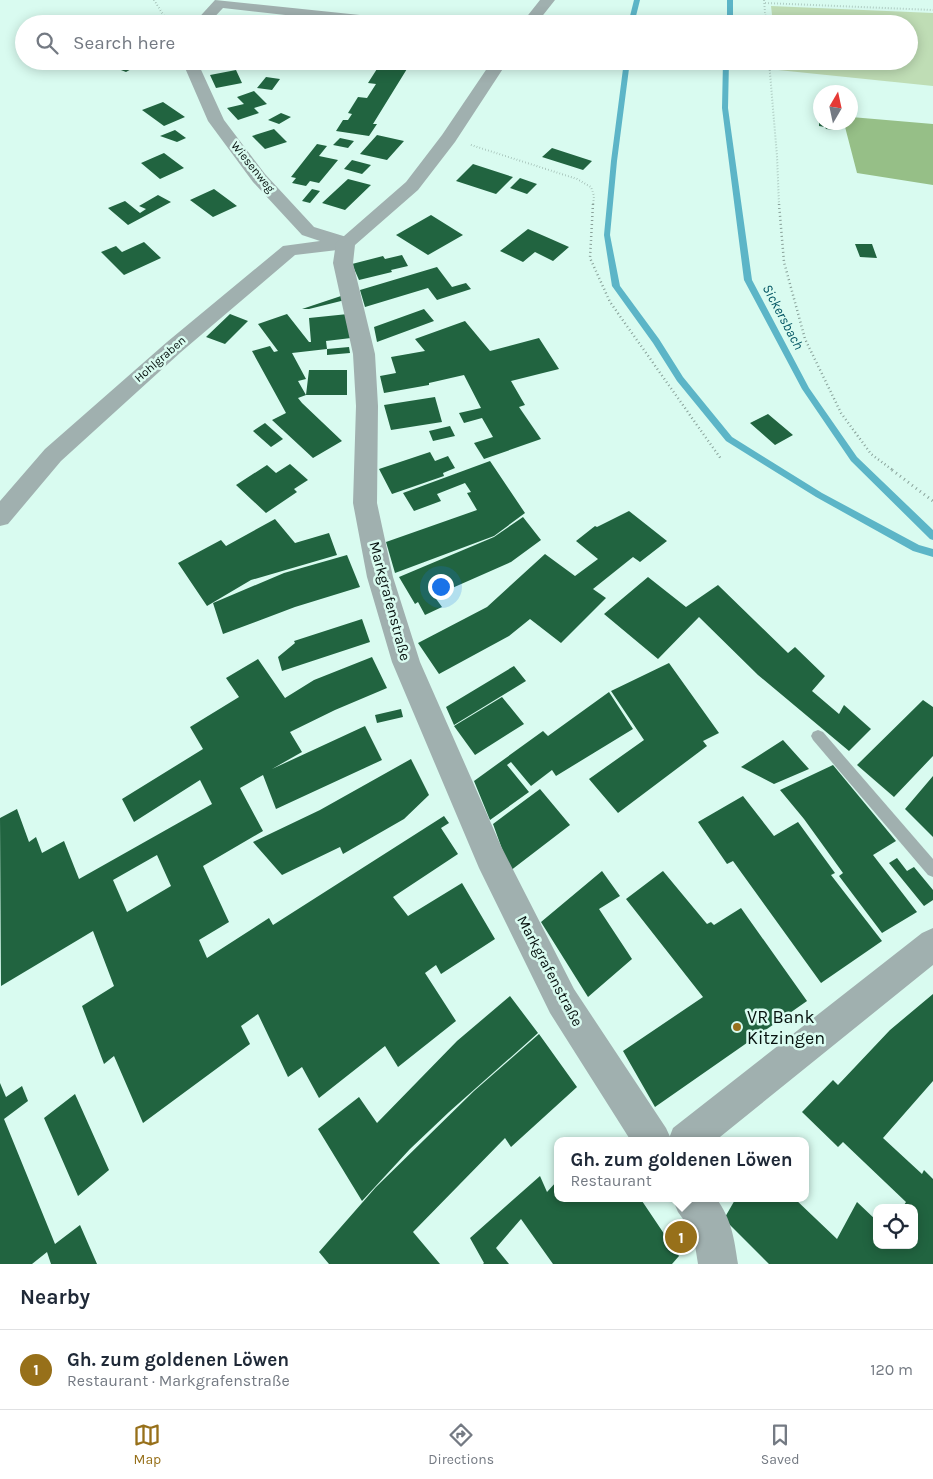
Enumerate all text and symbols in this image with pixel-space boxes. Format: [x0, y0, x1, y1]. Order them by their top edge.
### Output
search box [15, 15, 918, 70]
icon: search [33, 29, 61, 57]
text: Search here [73, 32, 175, 54]
north arrow [813, 85, 858, 130]
street label: Wiesenweg [228, 139, 278, 196]
water label: Sickersbach [759, 281, 807, 353]
street label: Hohlgraben [131, 333, 189, 385]
street label: Markgrafenstraße [365, 539, 415, 663]
your location [428, 574, 454, 600]
street label: Markgrafenstraße [513, 912, 587, 1030]
place label: VR Bank Kitzingen [747, 1006, 825, 1049]
marker: VR Bank Kitzingen [731, 1021, 743, 1033]
popup [554, 1137, 809, 1202]
text: Gh. zum goldenen Löwen [570, 1149, 793, 1171]
text: Restaurant [570, 1171, 652, 1190]
map controls [873, 1204, 918, 1249]
button: locate [873, 1204, 918, 1249]
pin: 1 [665, 1218, 697, 1256]
text: Nearby [20, 1285, 90, 1309]
text: Gh. zum goldenen Löwen [67, 1349, 289, 1371]
text: 1 [33, 1360, 39, 1379]
text: 120 m [870, 1360, 913, 1379]
text: Restaurant · Markgrafenstraße [67, 1371, 290, 1390]
tab: Map [133, 1421, 161, 1468]
tab: Directions [428, 1421, 494, 1468]
tab: Saved [761, 1421, 800, 1468]

